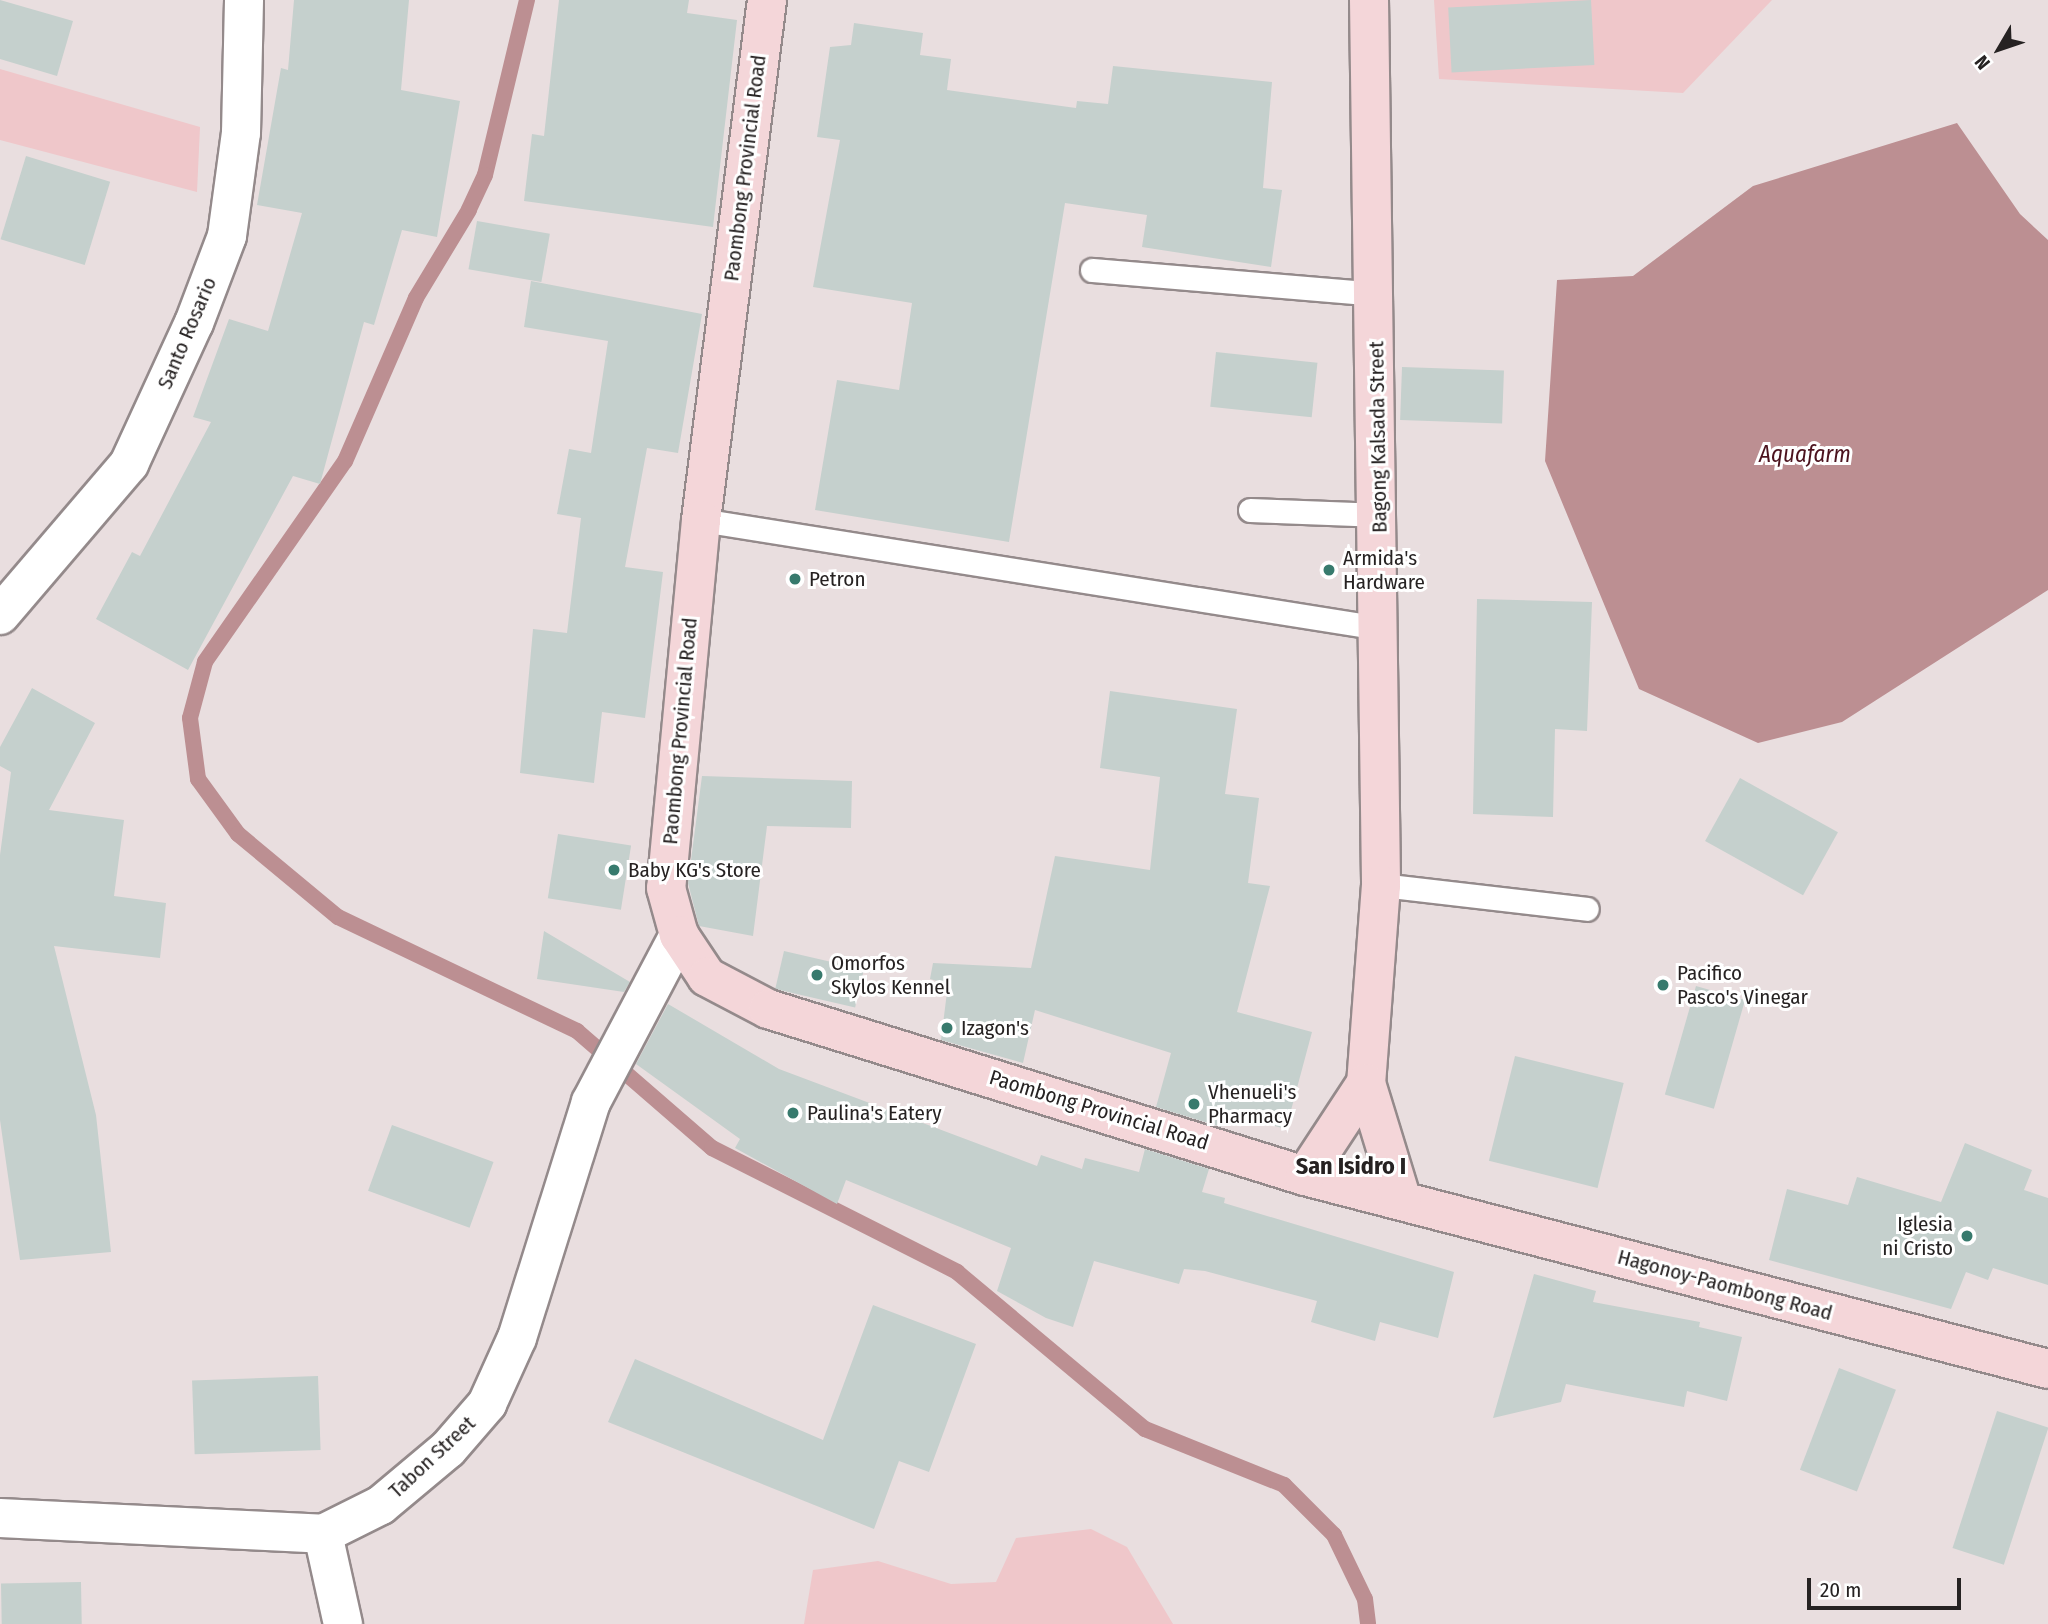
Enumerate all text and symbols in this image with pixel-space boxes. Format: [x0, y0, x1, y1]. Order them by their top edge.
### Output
north arrow [1964, 14, 2034, 84]
text: N [1970, 51, 1995, 74]
street label: Paombong Provincial Road [719, 53, 771, 283]
street label: Santo Rosario [152, 273, 222, 393]
street label: Bagong Kalsada Street [1364, 341, 1392, 533]
water label: Aquafarm [1759, 440, 1851, 468]
place label: Armida's Hardware [1343, 545, 1425, 595]
marker: Armida's Hardware [1321, 562, 1337, 578]
place label: Petron [809, 566, 865, 592]
marker: Petron [787, 571, 803, 587]
street label: Paombong Provincial Road [658, 616, 702, 846]
place label: Baby KG's Store [628, 857, 761, 883]
marker: Baby KG's Store [606, 862, 622, 878]
place label: Omorfos Skylos Kennel [831, 950, 950, 1000]
place label: Pacifico Pasco's Vinegar [1677, 960, 1808, 1010]
marker: Omorfos Skylos Kennel [809, 967, 825, 983]
marker: Pacifico Pasco's Vinegar [1655, 977, 1671, 993]
place label: Izagon's [961, 1015, 1029, 1041]
marker: Izagon's [939, 1020, 955, 1036]
street label: Paombong Provincial Road [986, 1065, 1212, 1155]
place label: Vhenueli's Pharmacy [1208, 1079, 1296, 1129]
marker: Vhenueli's Pharmacy [1186, 1096, 1202, 1112]
place label: Paulina's Eatery [807, 1100, 942, 1126]
marker: Paulina's Eatery [785, 1105, 801, 1121]
district label: San Isidro I [1296, 1153, 1406, 1181]
place label: Iglesia ni Cristo [1882, 1211, 1953, 1261]
marker: Iglesia ni Cristo [1959, 1228, 1975, 1244]
street label: Hagonoy-Paombong Road [1615, 1244, 1835, 1326]
street label: Tabon Street [384, 1411, 480, 1503]
scale bar [1810, 1564, 1964, 1608]
text: 20 m [1820, 1577, 1861, 1603]

